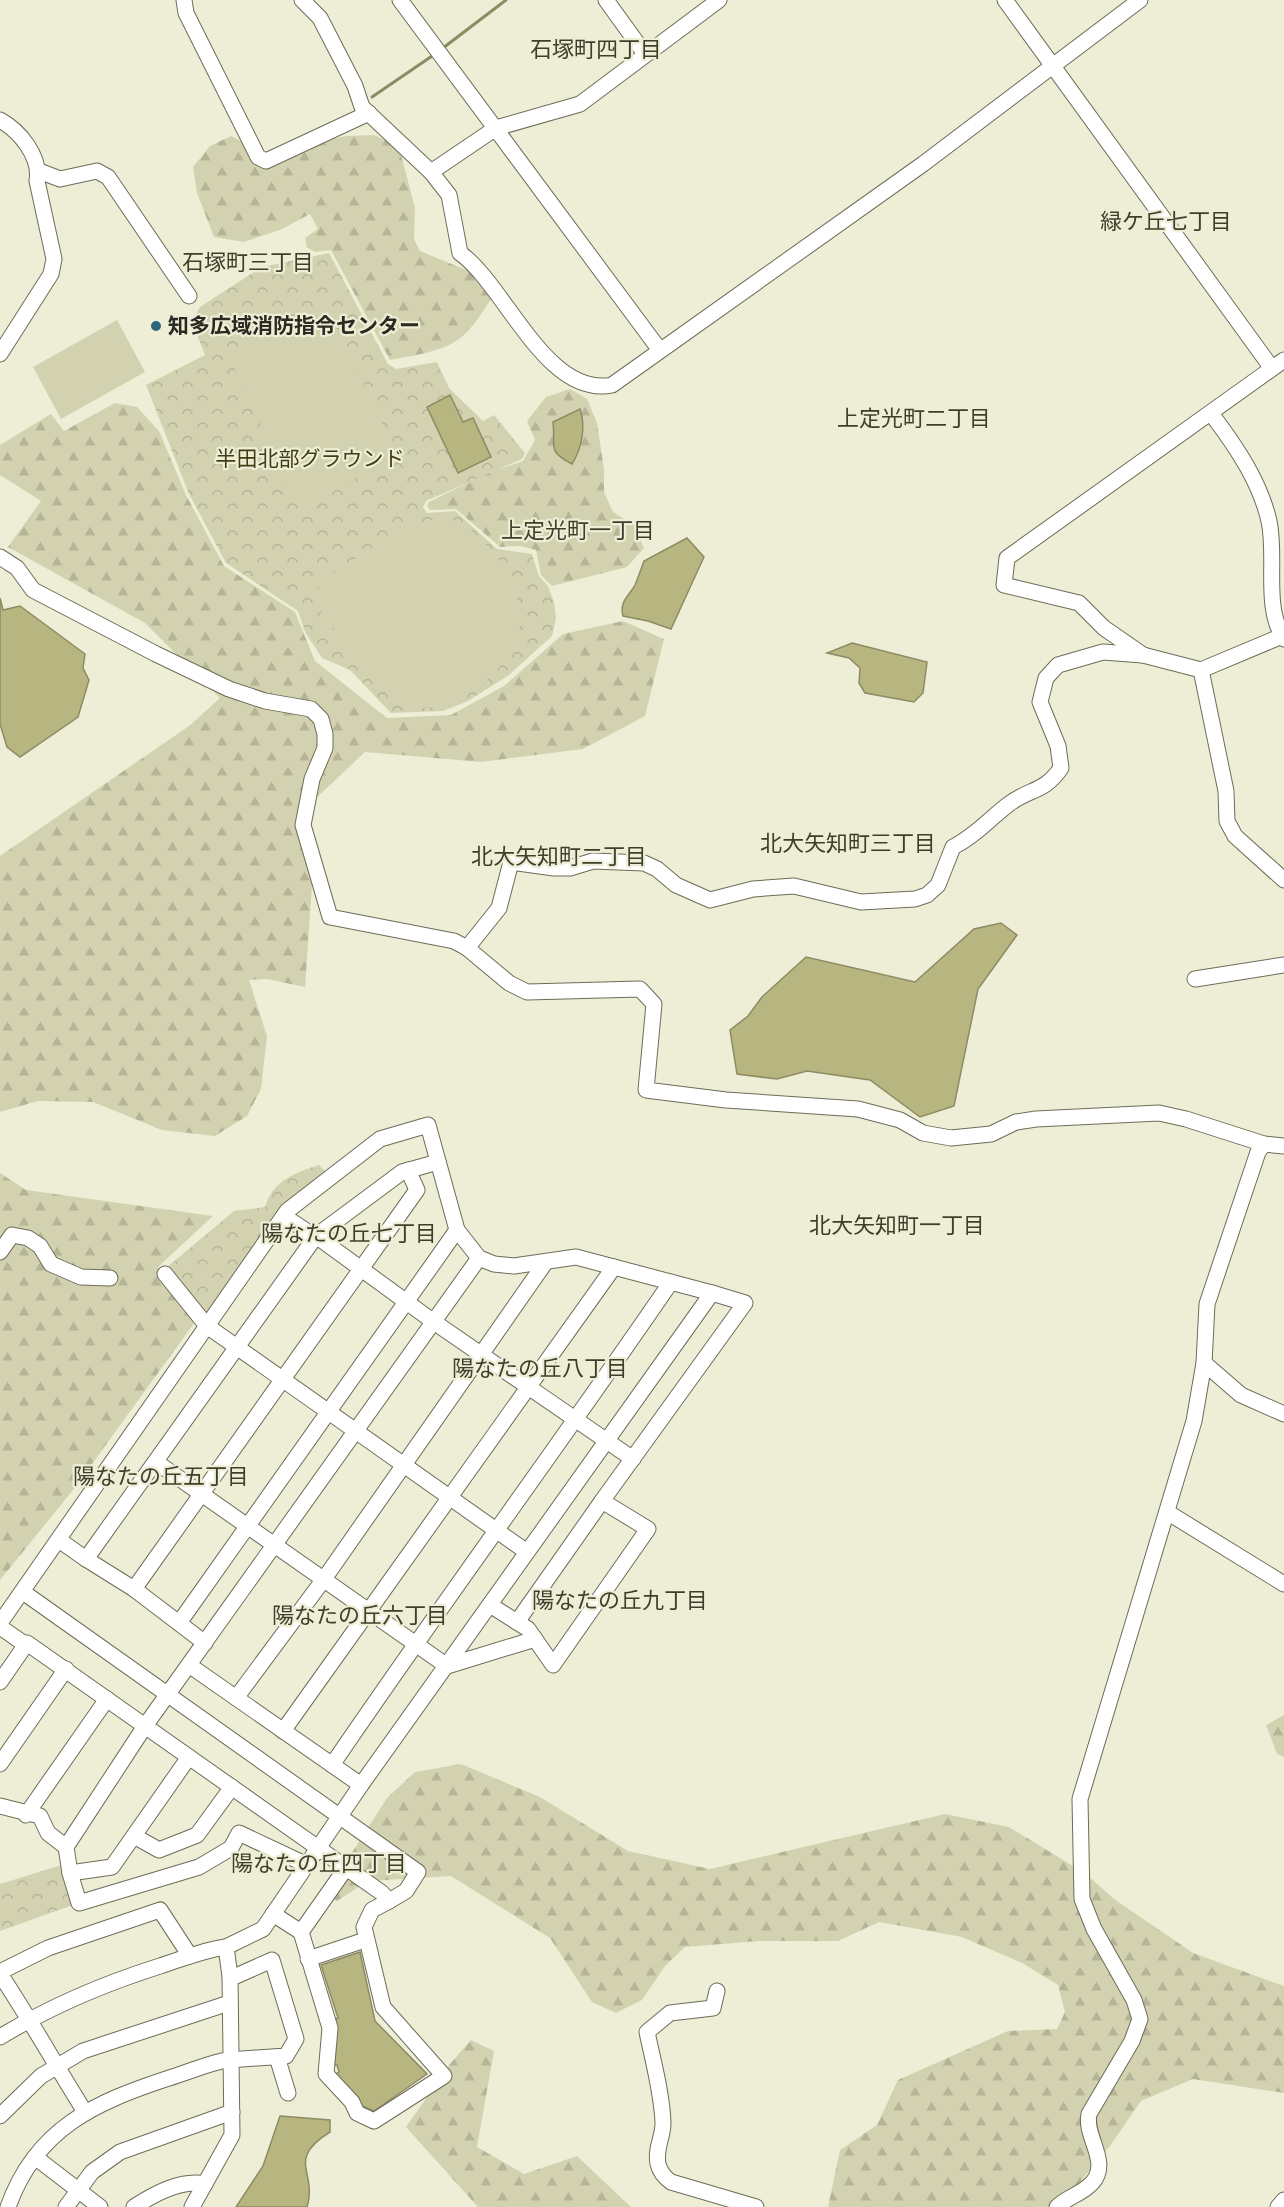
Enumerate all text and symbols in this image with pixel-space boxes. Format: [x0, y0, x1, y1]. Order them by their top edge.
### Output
district label: 石塚町四丁目 [530, 37, 662, 62]
district label: 緑ケ丘七丁目 [1100, 209, 1232, 234]
district label: 石塚町三丁目 [182, 250, 314, 275]
place label: 知多広域消防指令センター [168, 313, 420, 338]
marker: 知多広域消防指令センター [149, 319, 163, 333]
district label: 上定光町二丁目 [837, 406, 991, 431]
park label: 半田北部グラウンド [216, 446, 405, 471]
district label: 上定光町一丁目 [501, 518, 655, 543]
district label: 北大矢知町三丁目 [760, 831, 936, 856]
district label: 北大矢知町二丁目 [471, 844, 647, 869]
district label: 北大矢知町一丁目 [809, 1213, 985, 1238]
district label: 陽なたの丘七丁目 [261, 1221, 437, 1246]
district label: 陽なたの丘八丁目 [452, 1356, 628, 1381]
district label: 陽なたの丘五丁目 [73, 1464, 249, 1489]
district label: 陽なたの丘九丁目 [532, 1588, 708, 1613]
district label: 陽なたの丘六丁目 [272, 1603, 448, 1628]
district label: 陽なたの丘四丁目 [231, 1851, 407, 1876]

